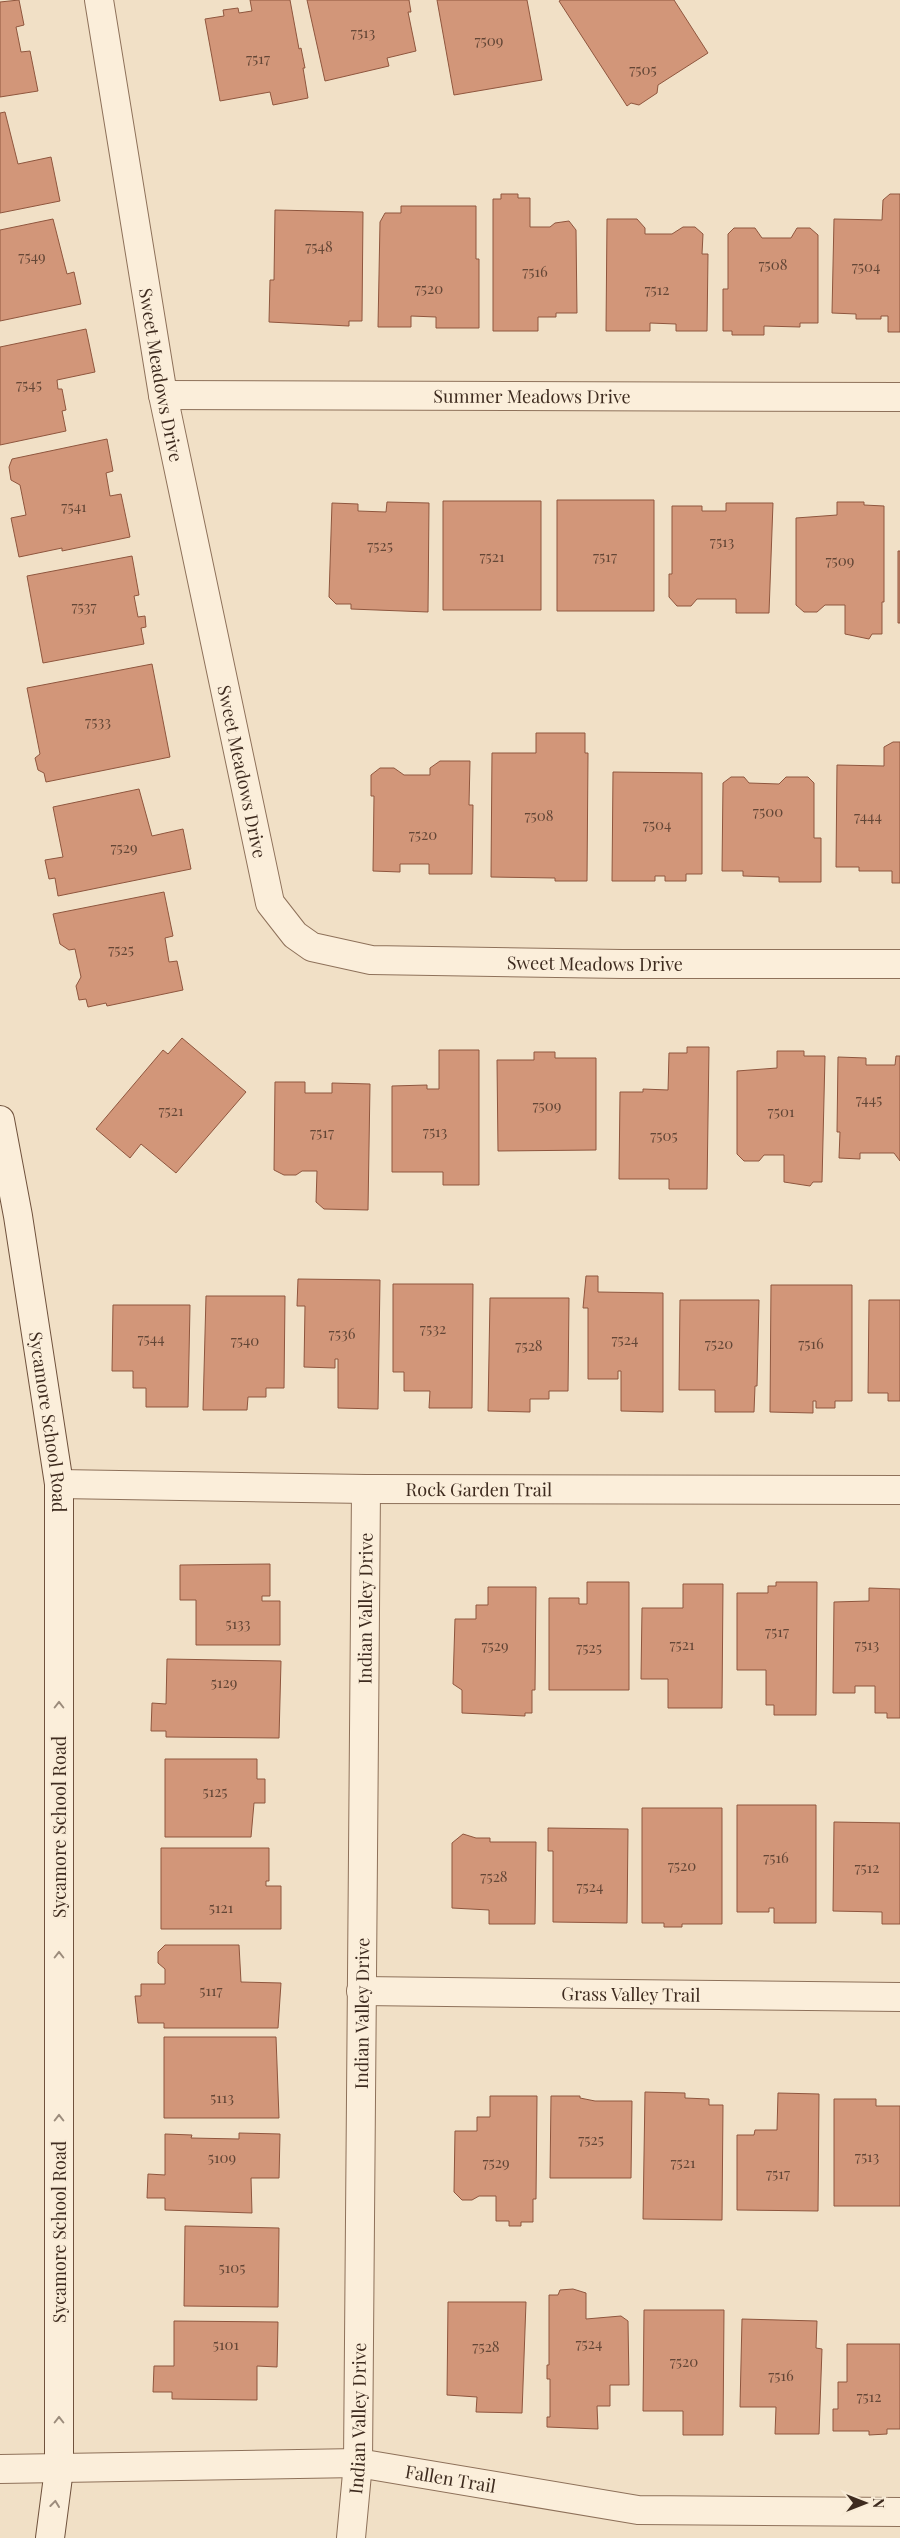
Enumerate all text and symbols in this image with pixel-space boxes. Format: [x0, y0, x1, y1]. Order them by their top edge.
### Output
house number: 7513 [351, 22, 375, 42]
house number: 7509 [475, 30, 503, 50]
house number: 7517 [246, 48, 270, 68]
house number: 7505 [629, 59, 657, 79]
house number: 7548 [305, 236, 333, 256]
house number: 7549 [18, 246, 46, 266]
house number: 7508 [758, 254, 788, 274]
house number: 7504 [852, 256, 880, 276]
house number: 7516 [522, 261, 548, 281]
house number: 7520 [415, 278, 443, 298]
house number: 7512 [644, 279, 670, 299]
street label: Sweet Meadows Drive [134, 286, 189, 464]
house number: 7545 [16, 374, 42, 394]
street label: Summer Meadows Drive [433, 384, 631, 408]
house number: 7541 [61, 496, 87, 516]
house number: 7513 [710, 531, 734, 551]
house number: 7525 [367, 535, 393, 555]
house number: 7521 [479, 546, 505, 566]
house number: 7517 [593, 546, 617, 566]
house number: 7509 [826, 550, 854, 570]
house number: 7537 [71, 596, 97, 616]
street label: Sweet Meadows Drive [212, 683, 272, 860]
house number: 7533 [85, 711, 111, 731]
house number: 7500 [753, 801, 783, 821]
house number: 7508 [524, 805, 554, 825]
house number: 7444 [854, 806, 882, 826]
house number: 7504 [643, 814, 671, 834]
house number: 7520 [409, 824, 437, 844]
house number: 7529 [110, 837, 138, 857]
house number: 7525 [108, 939, 134, 959]
street label: Sweet Meadows Drive [507, 950, 683, 976]
house number: 7445 [856, 1089, 882, 1109]
house number: 7509 [533, 1095, 561, 1115]
house number: 7521 [158, 1100, 184, 1120]
house number: 7501 [768, 1101, 795, 1121]
house number: 7513 [423, 1121, 447, 1141]
house number: 7517 [310, 1122, 334, 1142]
house number: 7505 [650, 1125, 678, 1145]
house number: 7532 [420, 1318, 446, 1338]
house number: 7536 [329, 1323, 356, 1343]
house number: 7544 [137, 1328, 165, 1348]
house number: 7524 [612, 1329, 638, 1349]
street label: Sycamore School Road [24, 1330, 71, 1513]
house number: 7540 [231, 1330, 259, 1350]
house number: 7520 [705, 1333, 733, 1353]
house number: 7516 [798, 1333, 824, 1353]
house number: 7528 [515, 1335, 543, 1355]
street label: Rock Garden Trail [406, 1477, 552, 1501]
street label: Indian Valley Drive [352, 1532, 378, 1684]
house number: 5133 [225, 1613, 251, 1633]
house number: 7517 [765, 1621, 789, 1641]
house number: 7521 [669, 1634, 695, 1654]
house number: 7513 [855, 1634, 879, 1654]
house number: 7529 [481, 1635, 509, 1655]
house number: 7525 [576, 1637, 602, 1657]
house number: 5129 [211, 1672, 237, 1692]
one-way arrow [54, 1701, 64, 1709]
street label: Sycamore School Road [47, 1735, 71, 1918]
house number: 5125 [202, 1781, 228, 1801]
house number: 7516 [763, 1847, 789, 1867]
house number: 7520 [668, 1855, 696, 1875]
house number: 7512 [854, 1857, 880, 1877]
house number: 7528 [480, 1866, 508, 1886]
house number: 7524 [577, 1876, 603, 1896]
house number: 5121 [209, 1897, 234, 1917]
street label: Indian Valley Drive [349, 1937, 374, 2089]
one-way arrow [54, 1951, 64, 1959]
house number: 5117 [199, 1980, 223, 2000]
street label: Grass Valley Trail [561, 1981, 701, 2007]
house number: 5113 [210, 2087, 234, 2107]
one-way arrow [54, 2114, 64, 2122]
house number: 7525 [578, 2129, 604, 2149]
street label: Sycamore School Road [47, 2140, 71, 2323]
house number: 7513 [855, 2146, 879, 2166]
house number: 5109 [208, 2147, 236, 2167]
house number: 7529 [482, 2152, 510, 2172]
house number: 7521 [670, 2152, 696, 2172]
house number: 7517 [766, 2163, 790, 2183]
house number: 5105 [218, 2257, 246, 2277]
house number: 7524 [576, 2333, 602, 2353]
house number: 5101 [213, 2334, 240, 2354]
house number: 7528 [472, 2336, 500, 2356]
street label: Indian Valley Drive [343, 2342, 371, 2495]
house number: 7520 [670, 2351, 698, 2371]
house number: 7516 [768, 2365, 794, 2385]
house number: 7512 [856, 2386, 882, 2406]
one-way arrow [54, 2416, 64, 2424]
street label: Fallen Trail [403, 2459, 498, 2498]
north arrow [840, 2478, 890, 2528]
text: N [869, 2498, 888, 2508]
one-way arrow [49, 2499, 60, 2507]

